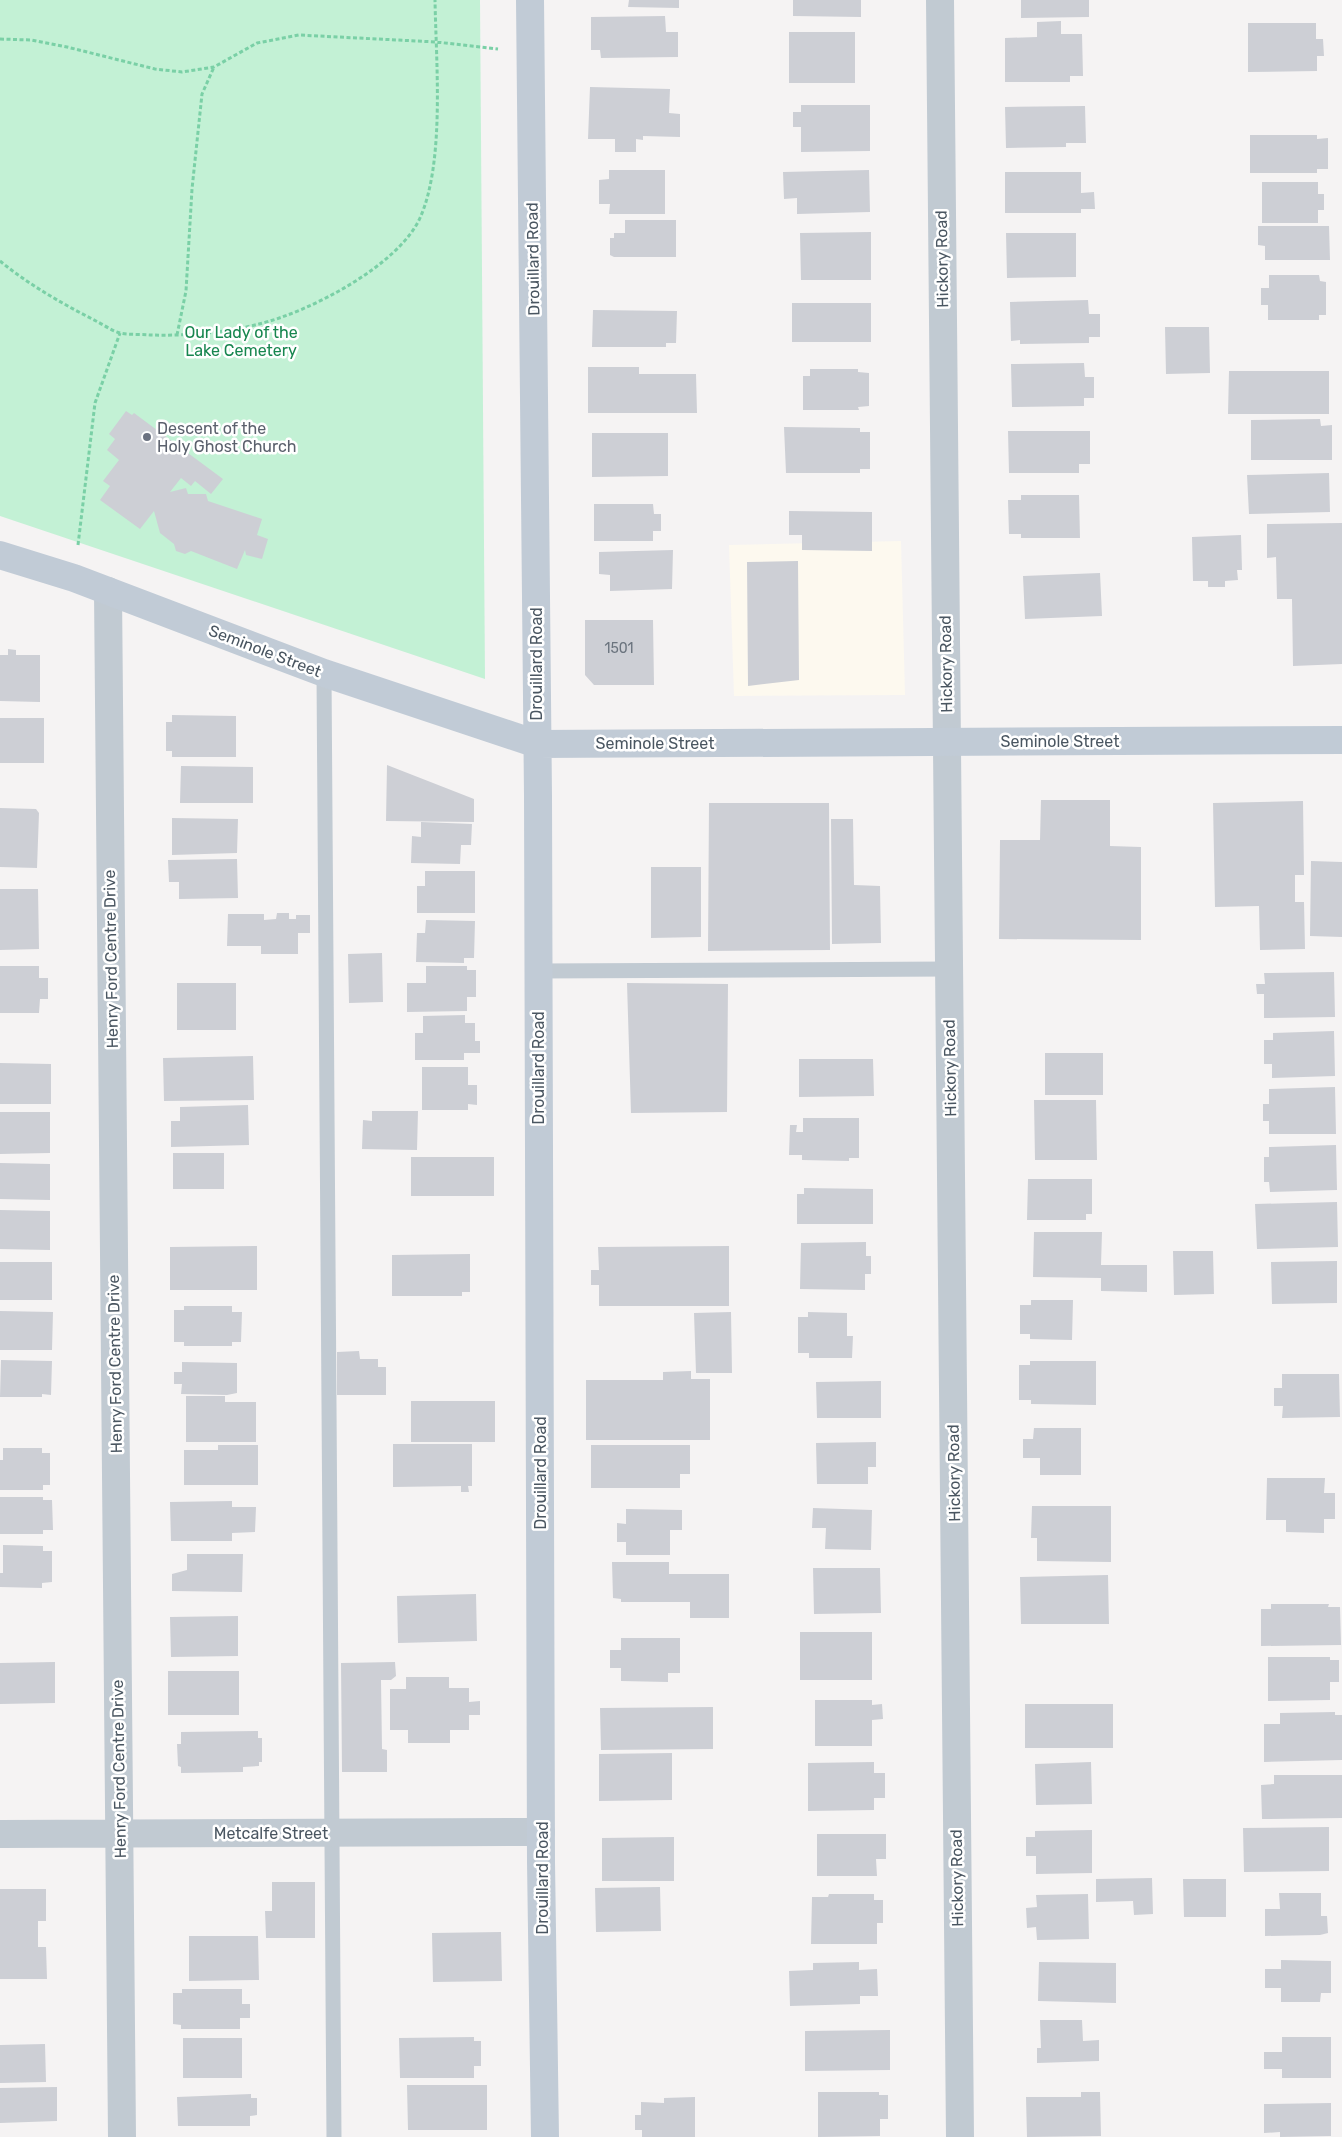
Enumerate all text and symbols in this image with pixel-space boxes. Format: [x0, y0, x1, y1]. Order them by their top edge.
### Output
street label: Drouillard Road [523, 202, 543, 316]
street label: Hickory Road [932, 210, 952, 308]
park label: Our Lady of the Lake Cemetery [184, 323, 298, 360]
place label: Descent of the Holy Ghost Church [157, 419, 297, 456]
marker: Descent of the Holy Ghost Church [141, 431, 153, 443]
street label: Drouillard Road [527, 607, 546, 721]
street label: Hickory Road [936, 615, 956, 713]
street label: Seminole Street [206, 621, 324, 681]
house number: 1501 [604, 640, 634, 657]
street label: Seminole Street [1001, 732, 1119, 751]
street label: Seminole Street [596, 734, 714, 753]
street label: Henry Ford Centre Drive [100, 869, 122, 1049]
street label: Drouillard Road [529, 1011, 548, 1125]
street label: Hickory Road [940, 1019, 960, 1117]
street label: Henry Ford Centre Drive [104, 1274, 126, 1454]
street label: Drouillard Road [531, 1416, 550, 1530]
street label: Hickory Road [944, 1424, 964, 1522]
street label: Henry Ford Centre Drive [108, 1679, 130, 1859]
street label: Drouillard Road [533, 1821, 552, 1935]
street label: Metcalfe Street [214, 1824, 328, 1843]
street label: Hickory Road [947, 1829, 967, 1927]

